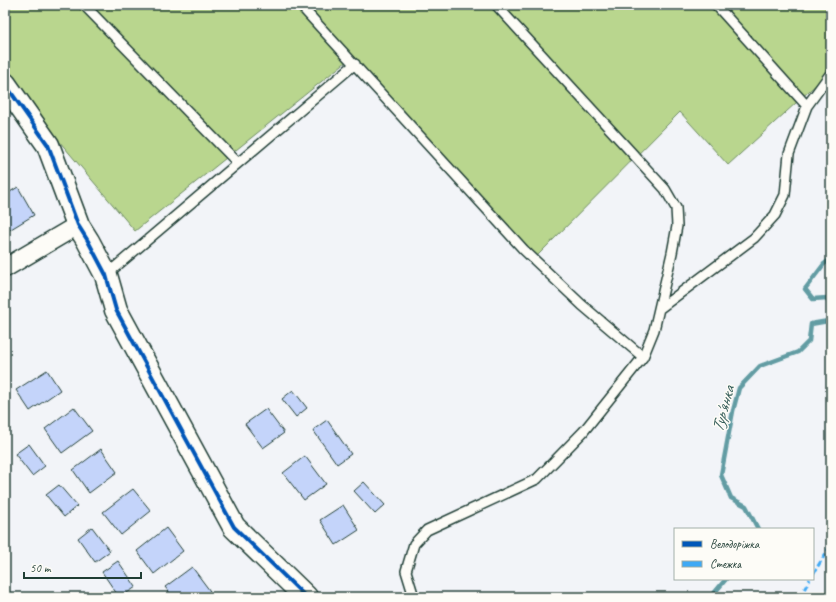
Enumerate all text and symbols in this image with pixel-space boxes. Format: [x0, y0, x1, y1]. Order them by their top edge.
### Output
water label: Тур'янка [707, 382, 740, 434]
legend [674, 528, 814, 580]
text: Велодоріжка [710, 536, 760, 552]
scale bar [24, 554, 141, 580]
text: Стежка [710, 556, 742, 572]
text: 50 m [30, 560, 52, 576]

